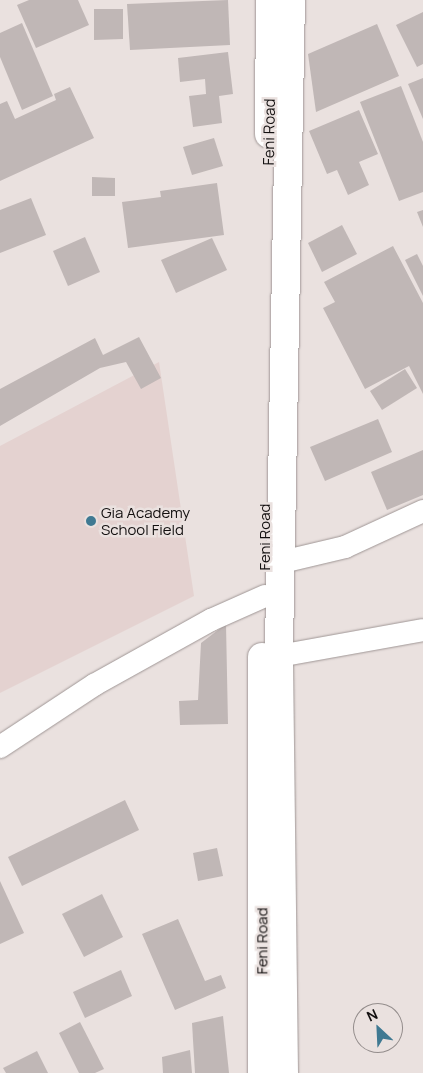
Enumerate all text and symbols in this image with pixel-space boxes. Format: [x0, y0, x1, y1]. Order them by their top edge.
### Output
street label: Feni Road [259, 98, 279, 166]
place label: Gia Academy School Field [101, 503, 190, 538]
street label: Feni Road [256, 504, 274, 570]
marker: Gia Academy School Field [85, 515, 97, 527]
street label: Feni Road [253, 908, 271, 974]
north arrow [353, 1003, 403, 1053]
text: N [363, 1004, 380, 1026]

